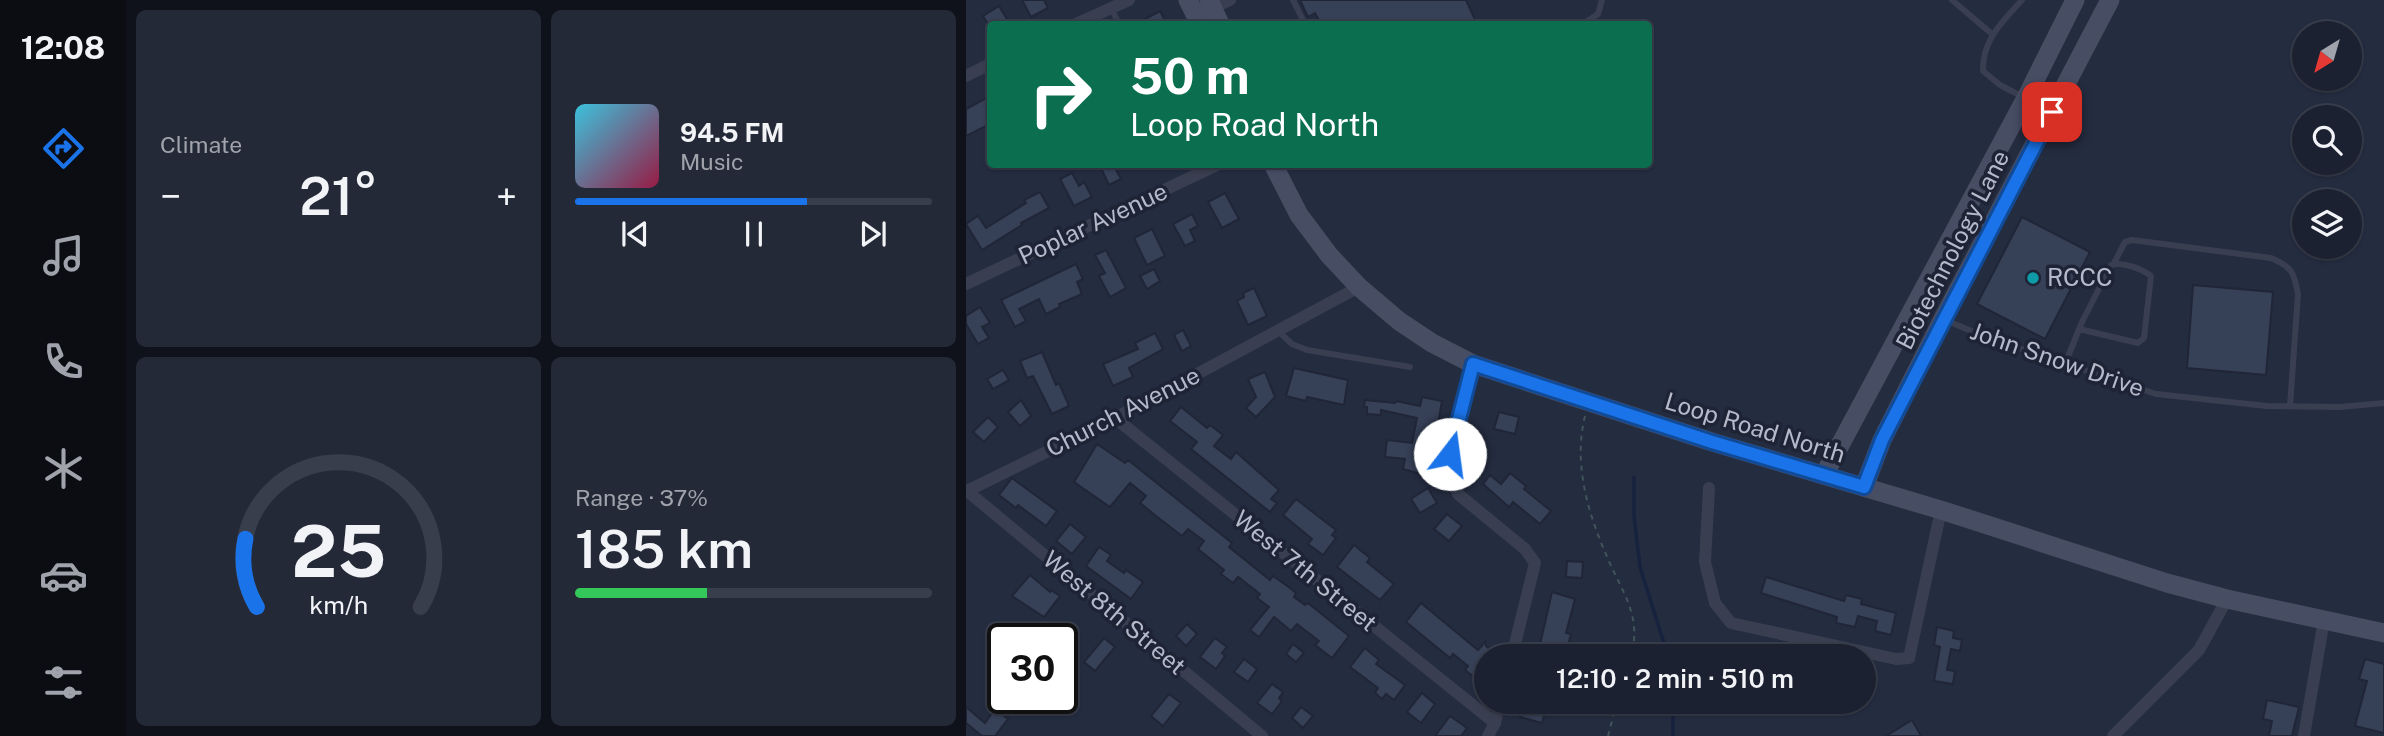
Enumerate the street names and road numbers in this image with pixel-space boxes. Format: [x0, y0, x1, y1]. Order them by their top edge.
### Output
street label: Biotechnology Lane [1890, 145, 2014, 354]
street label: Poplar Avenue [1014, 176, 1171, 270]
street label: John Snow Drive [1967, 316, 2148, 402]
street label: Church Avenue [1041, 360, 1204, 462]
street label: Loop Road North [1662, 386, 1849, 468]
street label: West 7th Street [1228, 504, 1383, 636]
street label: West 8th Street [1038, 545, 1191, 680]

